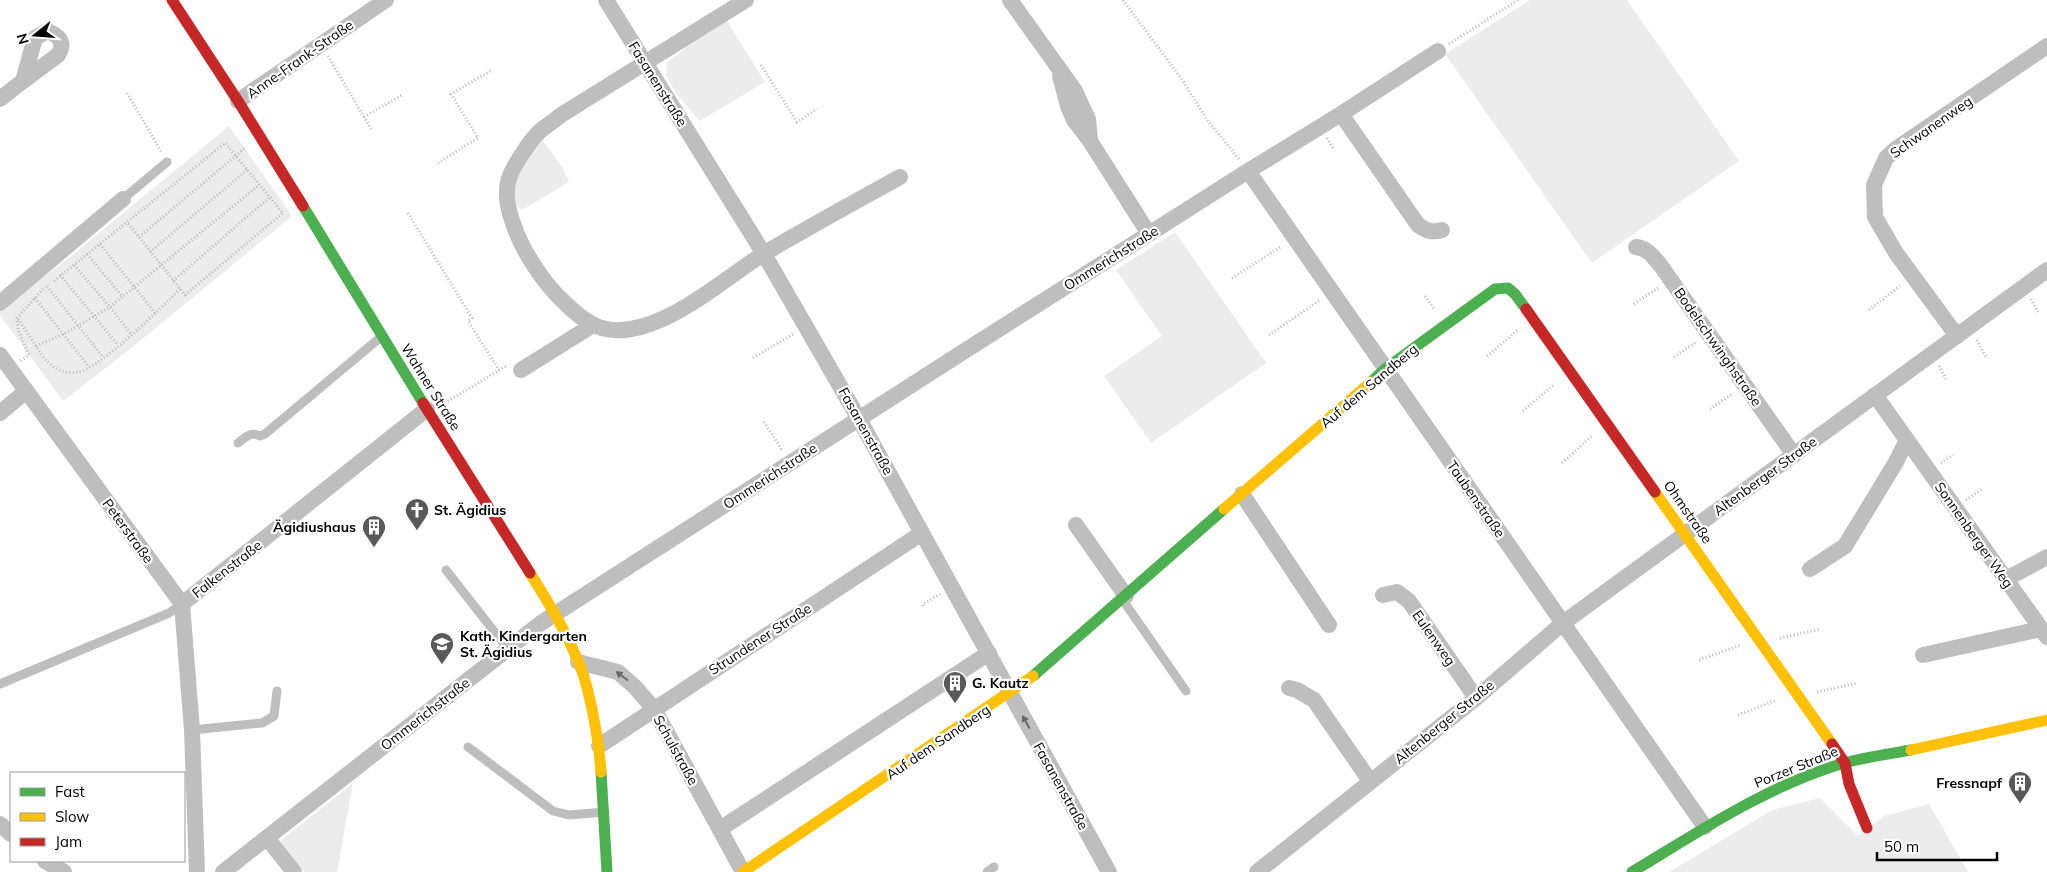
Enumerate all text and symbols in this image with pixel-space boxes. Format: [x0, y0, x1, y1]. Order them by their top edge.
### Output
north arrow [10, 10, 60, 60]
street label: Anne-Frank-Straße [243, 16, 357, 102]
text: N [12, 31, 33, 46]
street label: Fasanenstraße [625, 38, 691, 130]
street label: Schwanenweg [1886, 92, 1976, 162]
street label: Ommerichstraße [1060, 222, 1162, 294]
street label: Bodelschwinghstraße [1670, 284, 1766, 410]
street label: Wahner Straße [397, 340, 465, 434]
street label: Auf dem Sandberg [1317, 340, 1421, 432]
street label: Fasanenstraße [835, 384, 897, 478]
street label: Altenberger Straße [1710, 432, 1820, 520]
street label: Ommerichstraße [720, 439, 820, 513]
street label: Taubenstraße [1443, 457, 1509, 541]
street label: Ohmstraße [1660, 477, 1716, 547]
street label: Sonnenberger Weg [1931, 478, 2017, 592]
street label: Peterstraße [99, 495, 157, 567]
church icon: St. Ägidius [404, 497, 430, 531]
place label: St. Ägidius [434, 501, 506, 519]
building icon: Ägidiushaus [361, 514, 387, 548]
place label: Ägidiushaus [273, 518, 356, 536]
street label: Falkenstraße [188, 536, 266, 602]
street label: Strundener Straße [705, 599, 815, 679]
street label: Eulenweg [1408, 607, 1460, 669]
place label: Kath. Kindergarten St. Ägidius [460, 627, 587, 661]
school or university icon: Kath. Kindergarten St. Ägidius [429, 631, 455, 665]
building icon: G. Kautz [942, 670, 968, 704]
one-way arrow [615, 671, 628, 681]
street label: Ommerichstraße [377, 674, 473, 754]
place label: G. Kautz [972, 674, 1029, 692]
street label: Altenberger Straße [1390, 676, 1498, 768]
street label: Auf dem Sandberg [882, 700, 994, 784]
street label: Schulstraße [649, 712, 703, 788]
one-way arrow [1022, 715, 1031, 728]
street label: Fasanenstraße [1030, 739, 1092, 833]
street label: Porzer Straße [1751, 742, 1841, 792]
building icon: Fressnapf [2007, 770, 2033, 804]
legend [10, 772, 185, 862]
place label: Fressnapf [1936, 774, 2003, 792]
text: Fast [55, 782, 85, 801]
text: Slow [55, 807, 89, 826]
scale bar [1877, 830, 1997, 862]
text: Jam [55, 832, 82, 851]
text: 50 m [1884, 837, 1919, 856]

